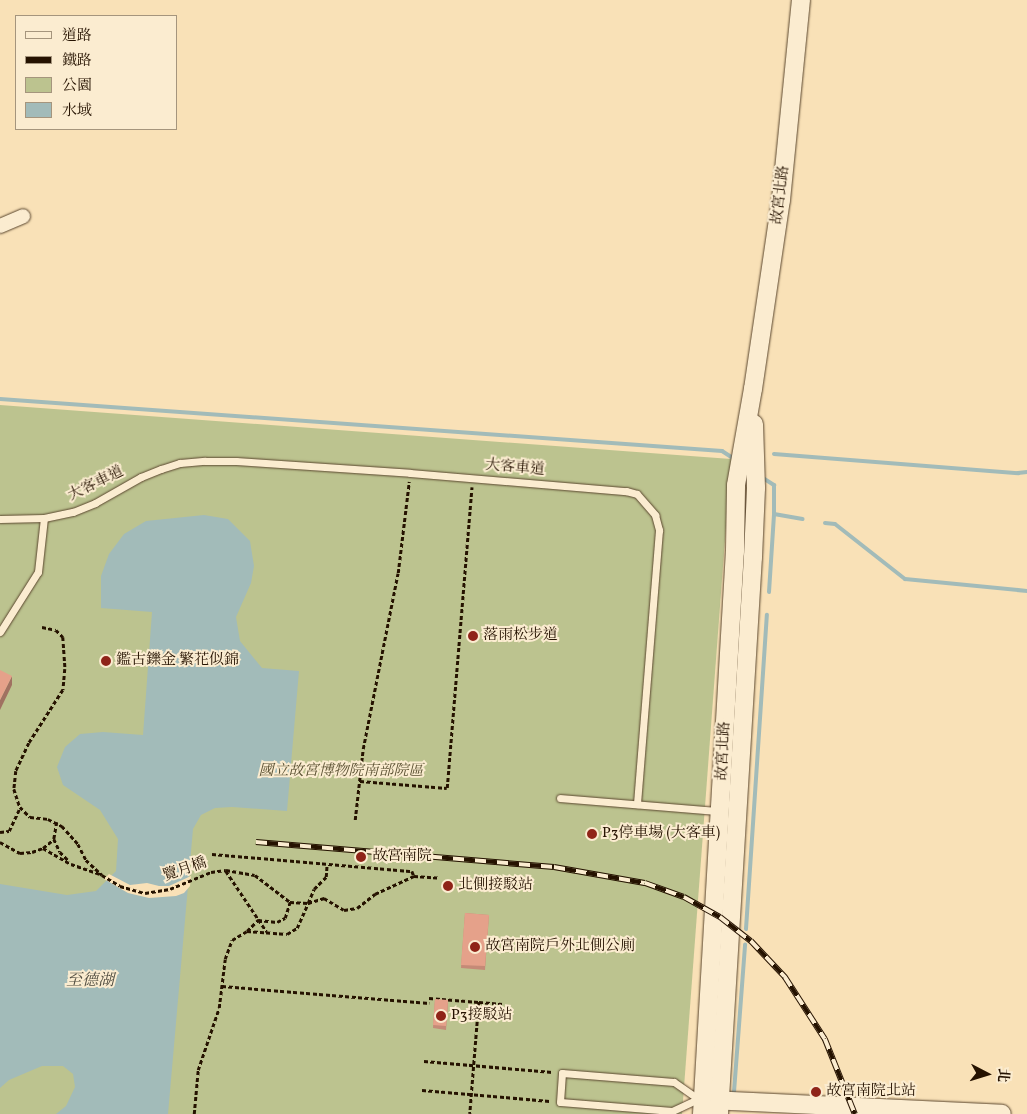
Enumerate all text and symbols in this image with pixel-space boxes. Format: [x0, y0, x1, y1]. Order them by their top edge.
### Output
legend [15, 15, 178, 130]
text: 道路 [62, 26, 92, 47]
text: 鐵路 [62, 51, 92, 72]
text: 公園 [62, 76, 92, 97]
text: 水域 [62, 101, 92, 122]
street label: 故宮北路 [768, 164, 794, 226]
street label: 大客車道 [484, 456, 546, 480]
street label: 大客車道 [65, 463, 127, 505]
place label: 落雨松步道 [483, 627, 558, 645]
marker: 落雨松步道 [467, 630, 479, 642]
place label: 鑑古鑠金 繁花似錦 [116, 652, 239, 670]
marker: 鑑古鑠金 繁花似錦 [100, 655, 112, 667]
street label: 故宮北路 [713, 721, 735, 781]
park label: 國立故宮博物院南部院區 [259, 763, 423, 781]
place label: P3停車場 (大客車) [602, 825, 720, 843]
marker: P3停車場 (大客車) [586, 828, 598, 840]
place label: 故宮南院 [372, 848, 432, 866]
marker: 故宮南院 [354, 850, 368, 864]
street label: 覽月橋 [161, 854, 209, 886]
place label: 北側接駁站 [458, 877, 533, 895]
marker: 北側接駁站 [442, 880, 454, 892]
place label: 故宮南院戶外北側公廁 [485, 938, 635, 956]
marker: 故宮南院戶外北側公廁 [469, 941, 481, 953]
water label: 至德湖 [66, 971, 114, 991]
place label: P3接駁站 [451, 1007, 512, 1025]
marker: P3接駁站 [435, 1010, 447, 1022]
north arrow [962, 1049, 1012, 1099]
text: 北 [992, 1068, 1013, 1083]
place label: 故宮南院北站 [826, 1083, 916, 1101]
marker: 故宮南院北站 [810, 1086, 822, 1098]

